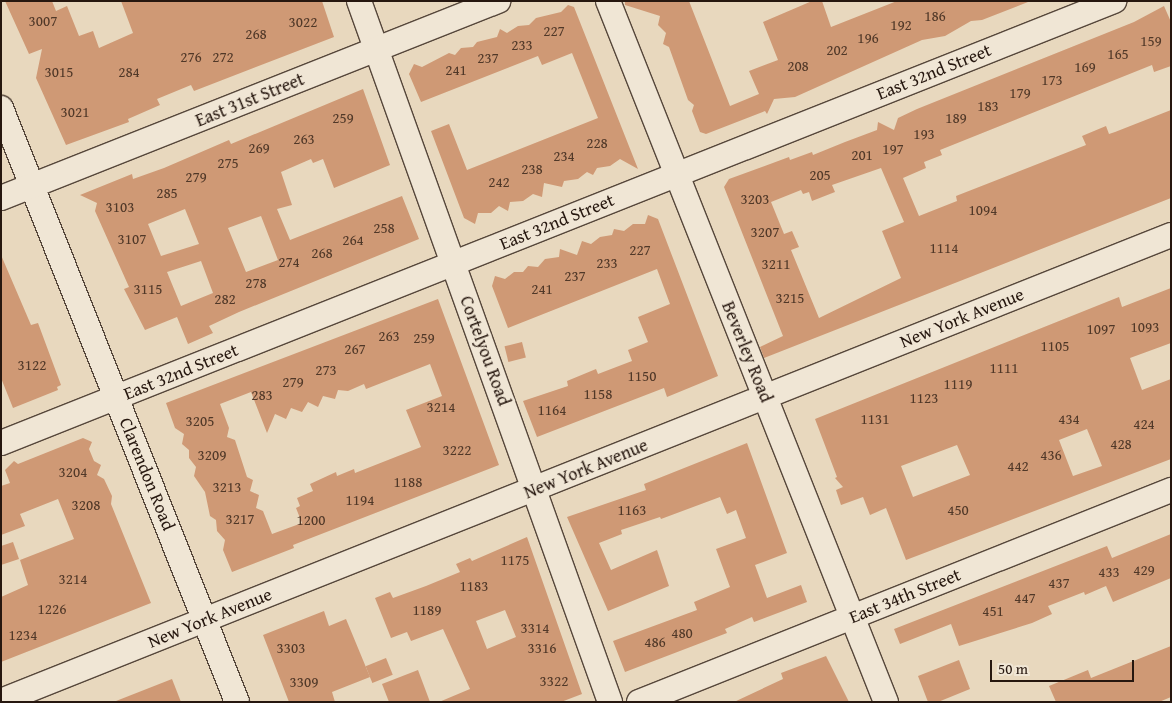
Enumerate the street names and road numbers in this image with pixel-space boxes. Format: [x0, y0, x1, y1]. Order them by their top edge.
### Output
street label: East 32nd Street [874, 39, 994, 105]
street label: East 31st Street [192, 68, 308, 132]
street label: East 32nd Street [497, 189, 617, 255]
street label: New York Avenue [897, 283, 1027, 353]
street label: Cortelyou Road [455, 293, 515, 409]
street label: Beverley Road [717, 298, 777, 406]
street label: East 32nd Street [121, 339, 241, 405]
street label: Clarendon Road [115, 415, 179, 533]
street label: New York Avenue [521, 434, 651, 504]
street label: East 34th Street [846, 564, 964, 628]
street label: New York Avenue [145, 583, 275, 653]

